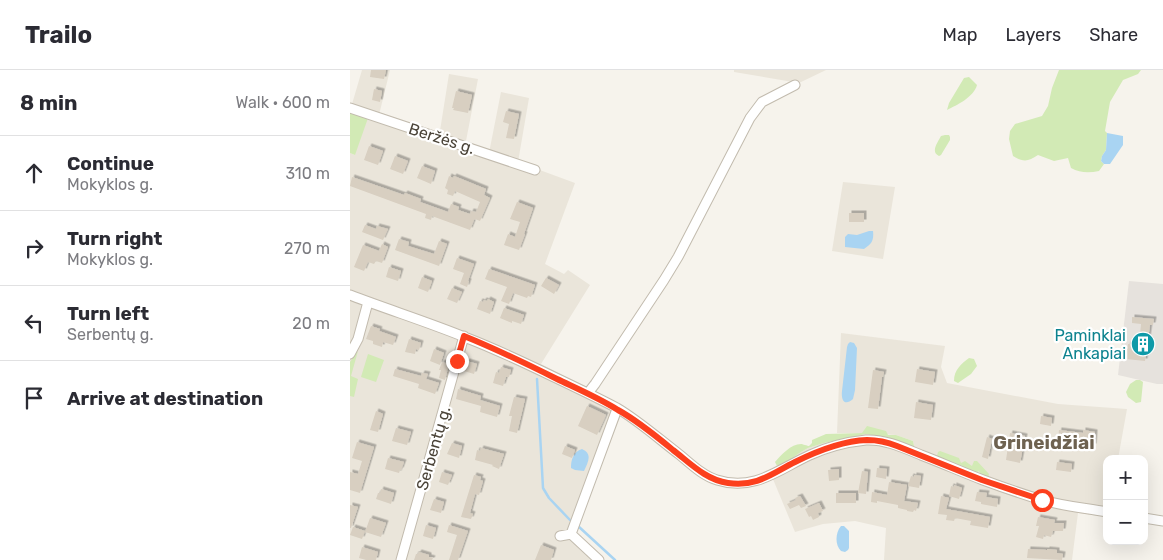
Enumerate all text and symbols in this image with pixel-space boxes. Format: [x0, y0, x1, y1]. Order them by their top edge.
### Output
text: Trailo [25, 21, 92, 49]
text: Map [943, 24, 978, 46]
text: Layers [1006, 24, 1061, 46]
text: Share [1089, 24, 1138, 46]
text: 8 min [20, 90, 77, 115]
text: Walk · 600 m [235, 93, 330, 112]
street label: Beržės g. [406, 119, 477, 158]
text: Continue [67, 152, 154, 175]
icon: ahead [20, 159, 48, 187]
text: 310 m [286, 164, 330, 183]
text: Mokyklos g. [67, 175, 153, 194]
text: Turn right [67, 227, 162, 250]
icon: right [20, 234, 48, 262]
text: 270 m [284, 239, 330, 258]
text: Mokyklos g. [67, 250, 153, 269]
text: Turn left [67, 302, 149, 325]
icon: left [20, 309, 48, 337]
text: 20 m [292, 314, 330, 333]
text: Serbentų g. [67, 325, 153, 344]
place label: Paminklai Ankapiai [1054, 326, 1126, 363]
building icon: Paminklai Ankapiai [1130, 331, 1156, 357]
route end [446, 350, 469, 373]
icon: arrive [20, 384, 48, 412]
text: Arrive at destination [67, 387, 263, 410]
street label: Serbentų g. [412, 404, 455, 492]
district label: Grineidžiai [993, 431, 1095, 454]
map controls [1103, 455, 1148, 545]
button: + [1103, 455, 1148, 500]
route start [1031, 489, 1054, 512]
button: − [1103, 500, 1148, 545]

